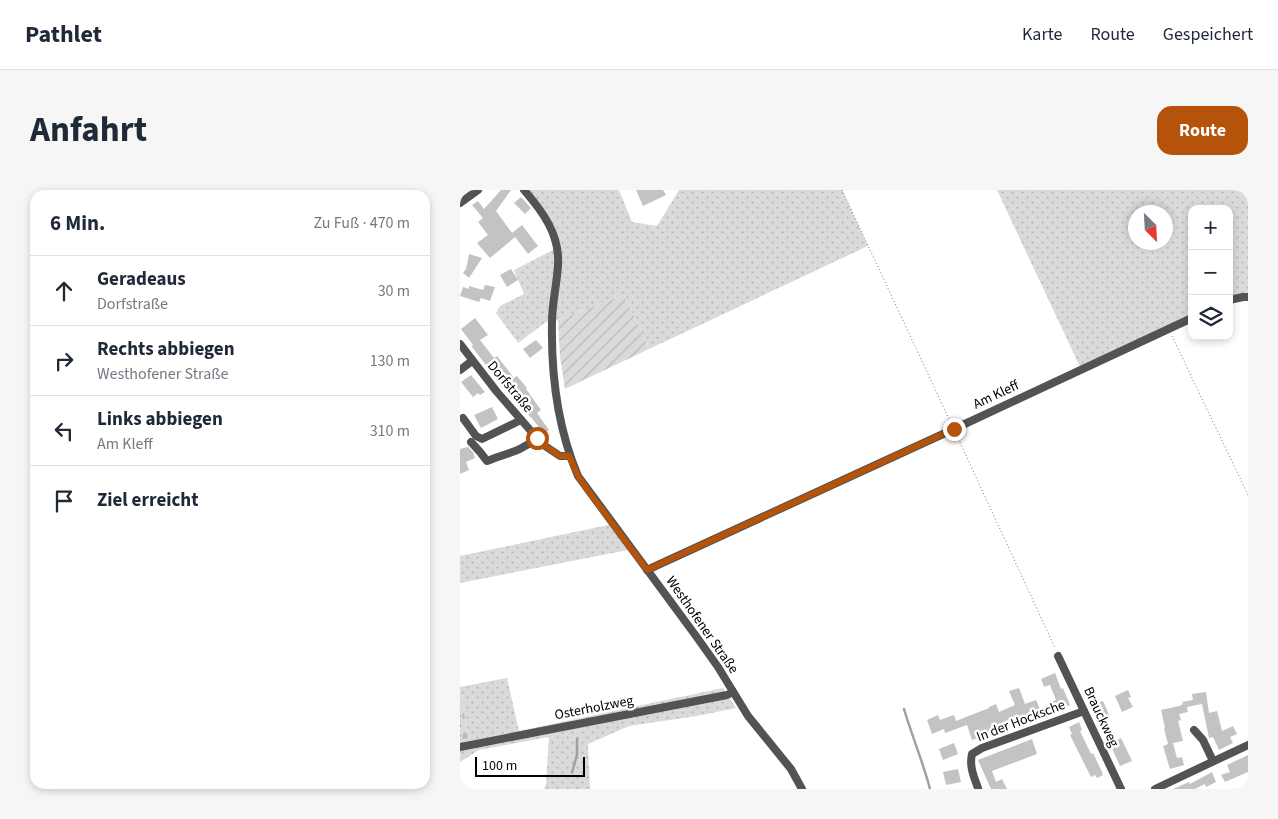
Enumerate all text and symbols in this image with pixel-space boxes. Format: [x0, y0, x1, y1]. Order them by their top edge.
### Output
text: Pathlet [25, 17, 102, 52]
text: Karte [1022, 22, 1062, 47]
text: Route [1090, 22, 1135, 47]
text: Gespeichert [1163, 22, 1253, 47]
text: Anfahrt [30, 105, 147, 155]
button: Route [1157, 106, 1248, 155]
north arrow [1128, 205, 1173, 250]
map controls [1188, 205, 1233, 340]
button: + [1188, 205, 1233, 250]
text: 6 Min. [50, 208, 105, 238]
text: Zu Fuß · 470 m [314, 212, 410, 234]
button: − [1188, 250, 1233, 295]
text: Geradeaus [97, 266, 186, 293]
icon: ahead [50, 277, 78, 305]
text: 30 m [378, 280, 410, 302]
text: Dorfstraße [97, 293, 168, 315]
button: layers [1188, 295, 1233, 340]
text: Rechts abbiegen [97, 336, 235, 363]
icon: right [50, 347, 78, 375]
text: 130 m [370, 350, 410, 372]
street label: Dorfstraße [482, 357, 538, 417]
text: Westhofener Straße [97, 363, 229, 385]
street label: Am Kleff [970, 375, 1023, 414]
text: Links abbiegen [97, 406, 223, 433]
icon: left [50, 417, 78, 445]
route end [943, 418, 966, 441]
text: 310 m [370, 420, 410, 442]
route start [526, 427, 549, 450]
text: Am Kleff [97, 433, 153, 455]
icon: arrive [50, 487, 78, 515]
text: Ziel erreicht [97, 487, 198, 514]
street label: Westhofener Straße [661, 572, 743, 678]
street label: Brauckweg [1078, 683, 1124, 751]
street label: Osterholzweg [553, 691, 635, 725]
street label: In der Hocksche [974, 695, 1068, 747]
scale bar [475, 754, 585, 777]
text: 100 m [482, 756, 517, 776]

